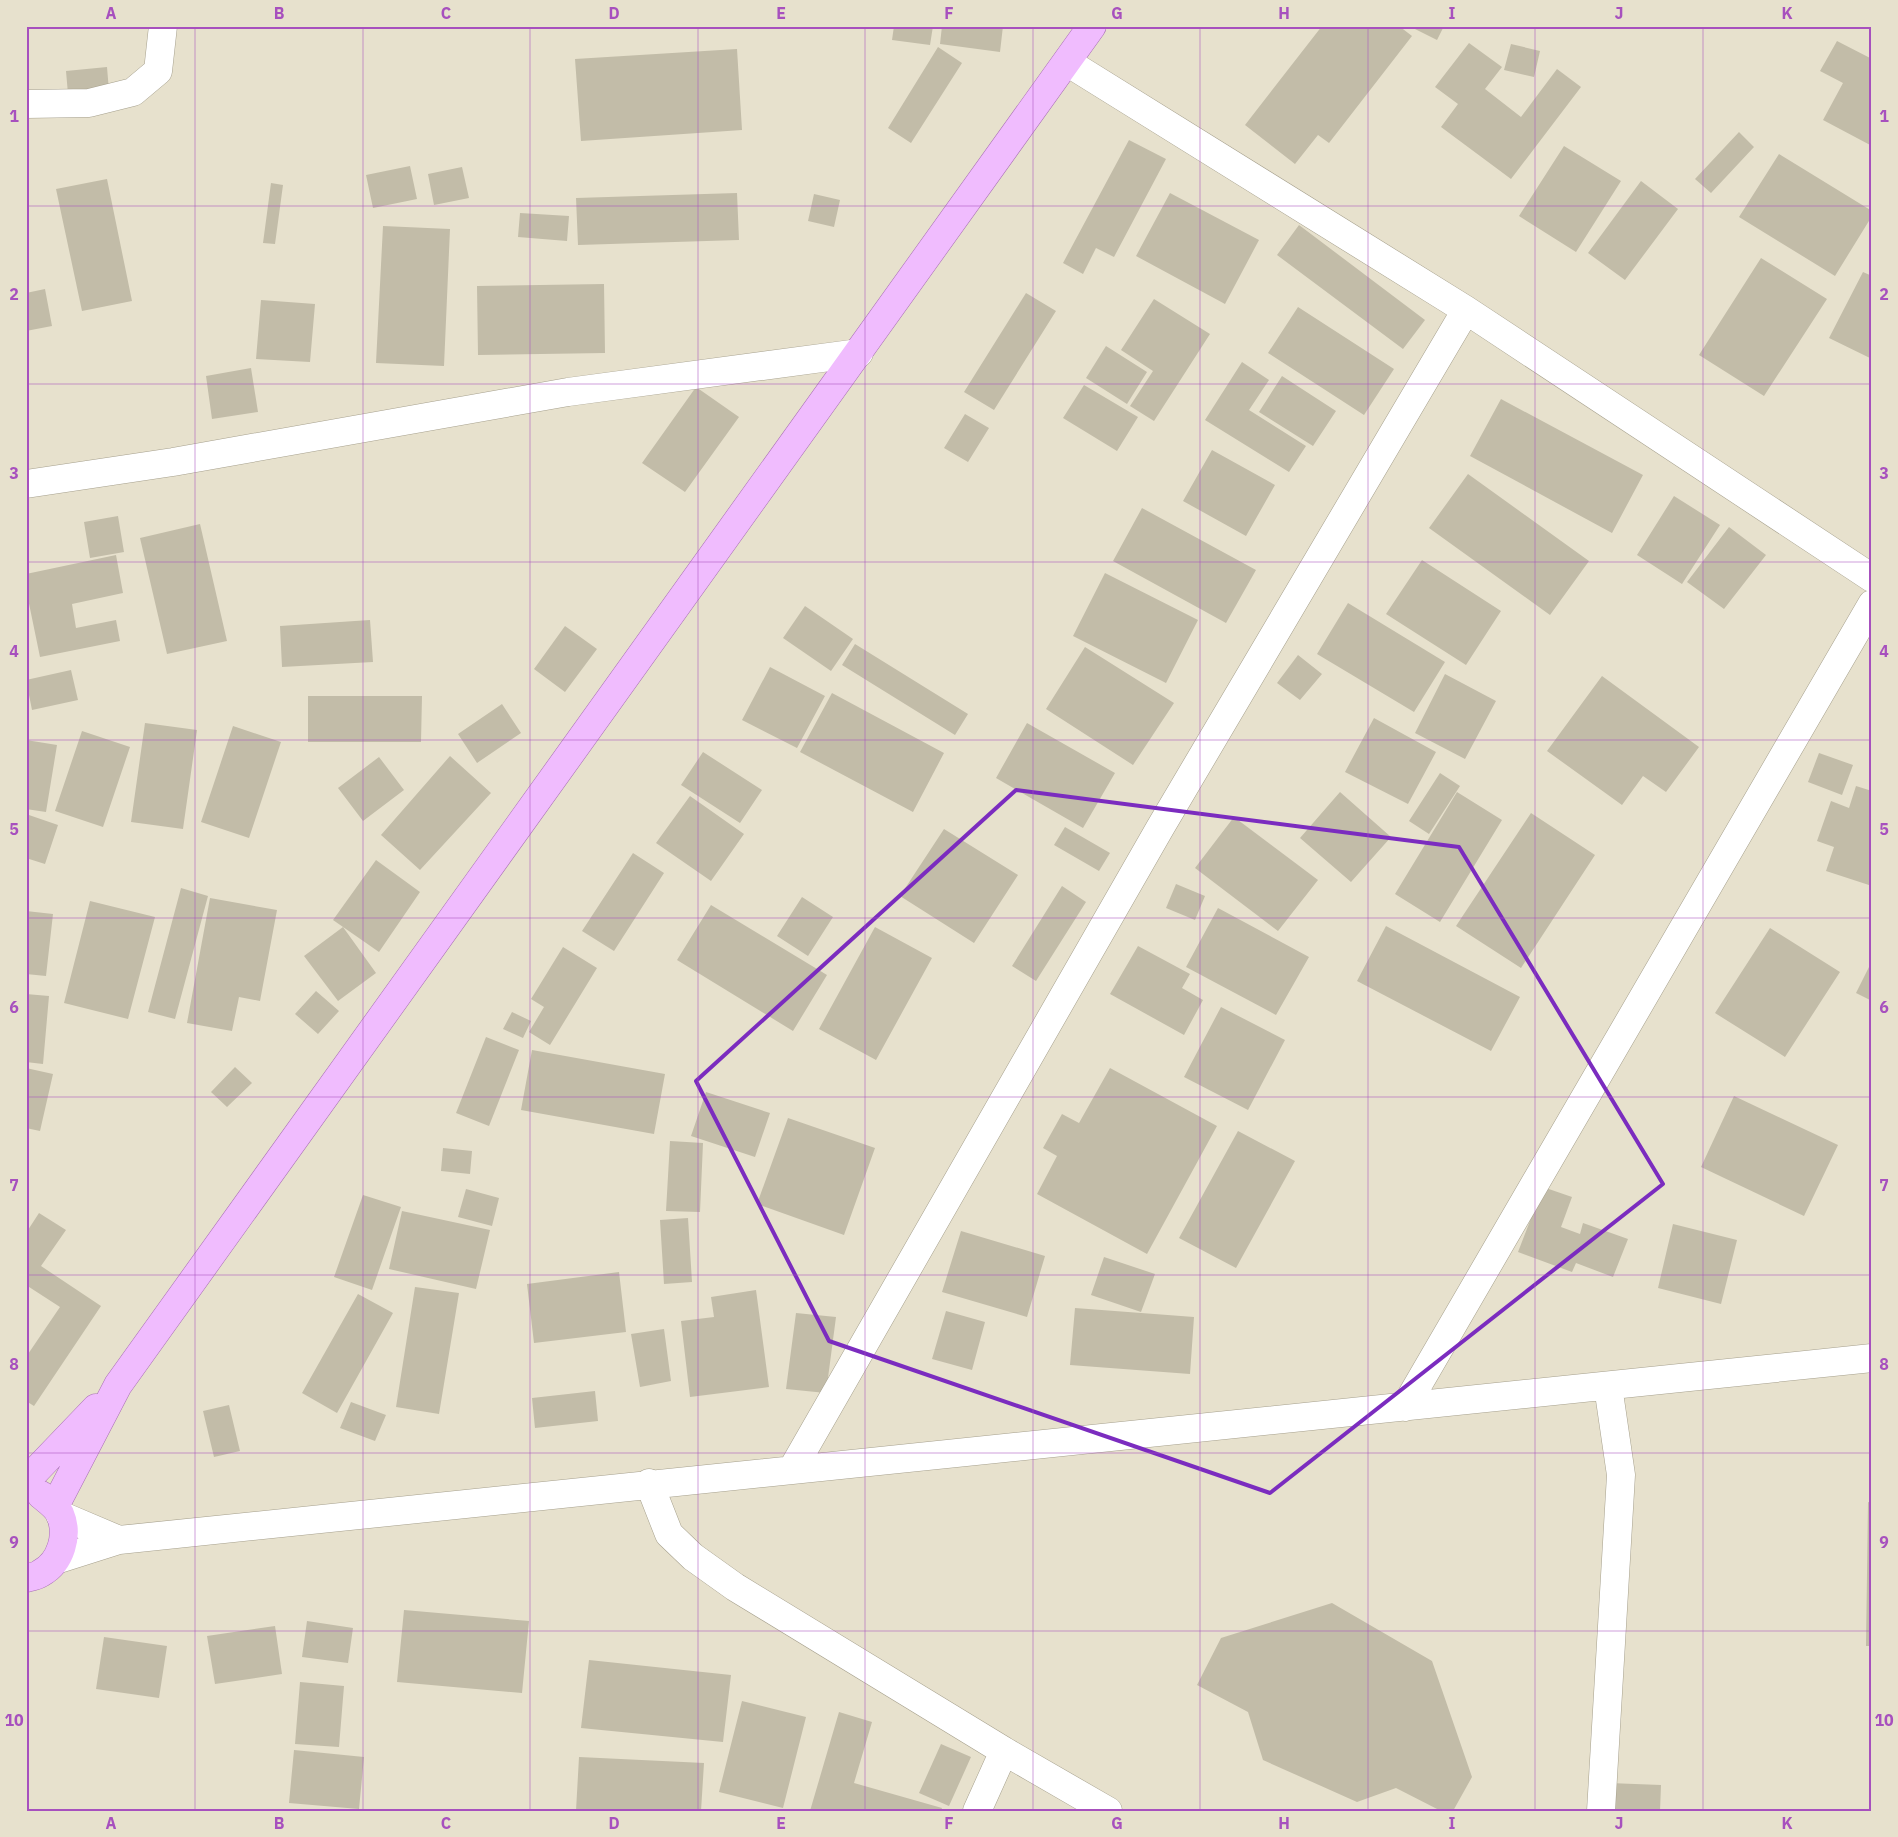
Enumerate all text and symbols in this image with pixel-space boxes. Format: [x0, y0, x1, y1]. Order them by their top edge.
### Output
text: A [106, 3, 117, 23]
text: B [274, 3, 285, 23]
text: C [441, 3, 451, 23]
text: D [608, 3, 620, 23]
text: E [776, 3, 786, 23]
text: F [944, 3, 954, 23]
text: G [1111, 3, 1123, 23]
text: H [1278, 3, 1290, 23]
text: I [1449, 3, 1456, 23]
text: J [1615, 3, 1623, 23]
text: K [1781, 3, 1793, 23]
text: 1 [9, 106, 19, 126]
text: 1 [1879, 106, 1889, 126]
text: 2 [9, 284, 19, 304]
text: 2 [1879, 284, 1889, 304]
text: 3 [9, 463, 19, 483]
text: 3 [1879, 463, 1889, 483]
text: 4 [9, 641, 19, 661]
text: 4 [1879, 641, 1889, 661]
text: 5 [9, 819, 19, 839]
text: 5 [1879, 819, 1889, 839]
text: 6 [9, 997, 19, 1017]
text: 6 [1879, 997, 1889, 1017]
text: 7 [9, 1175, 19, 1195]
text: 7 [1879, 1175, 1889, 1195]
text: 8 [9, 1354, 19, 1374]
text: 8 [1879, 1354, 1889, 1374]
text: 9 [9, 1532, 19, 1552]
text: 9 [1879, 1532, 1889, 1552]
text: 10 [4, 1710, 24, 1730]
text: 10 [1874, 1710, 1894, 1730]
text: A [106, 1813, 117, 1833]
text: B [274, 1813, 285, 1833]
text: C [441, 1813, 451, 1833]
text: D [608, 1813, 620, 1833]
text: E [776, 1813, 786, 1833]
text: F [944, 1813, 954, 1833]
text: G [1111, 1813, 1123, 1833]
text: H [1278, 1813, 1290, 1833]
text: I [1449, 1813, 1456, 1833]
text: J [1615, 1813, 1623, 1833]
text: K [1781, 1813, 1793, 1833]

